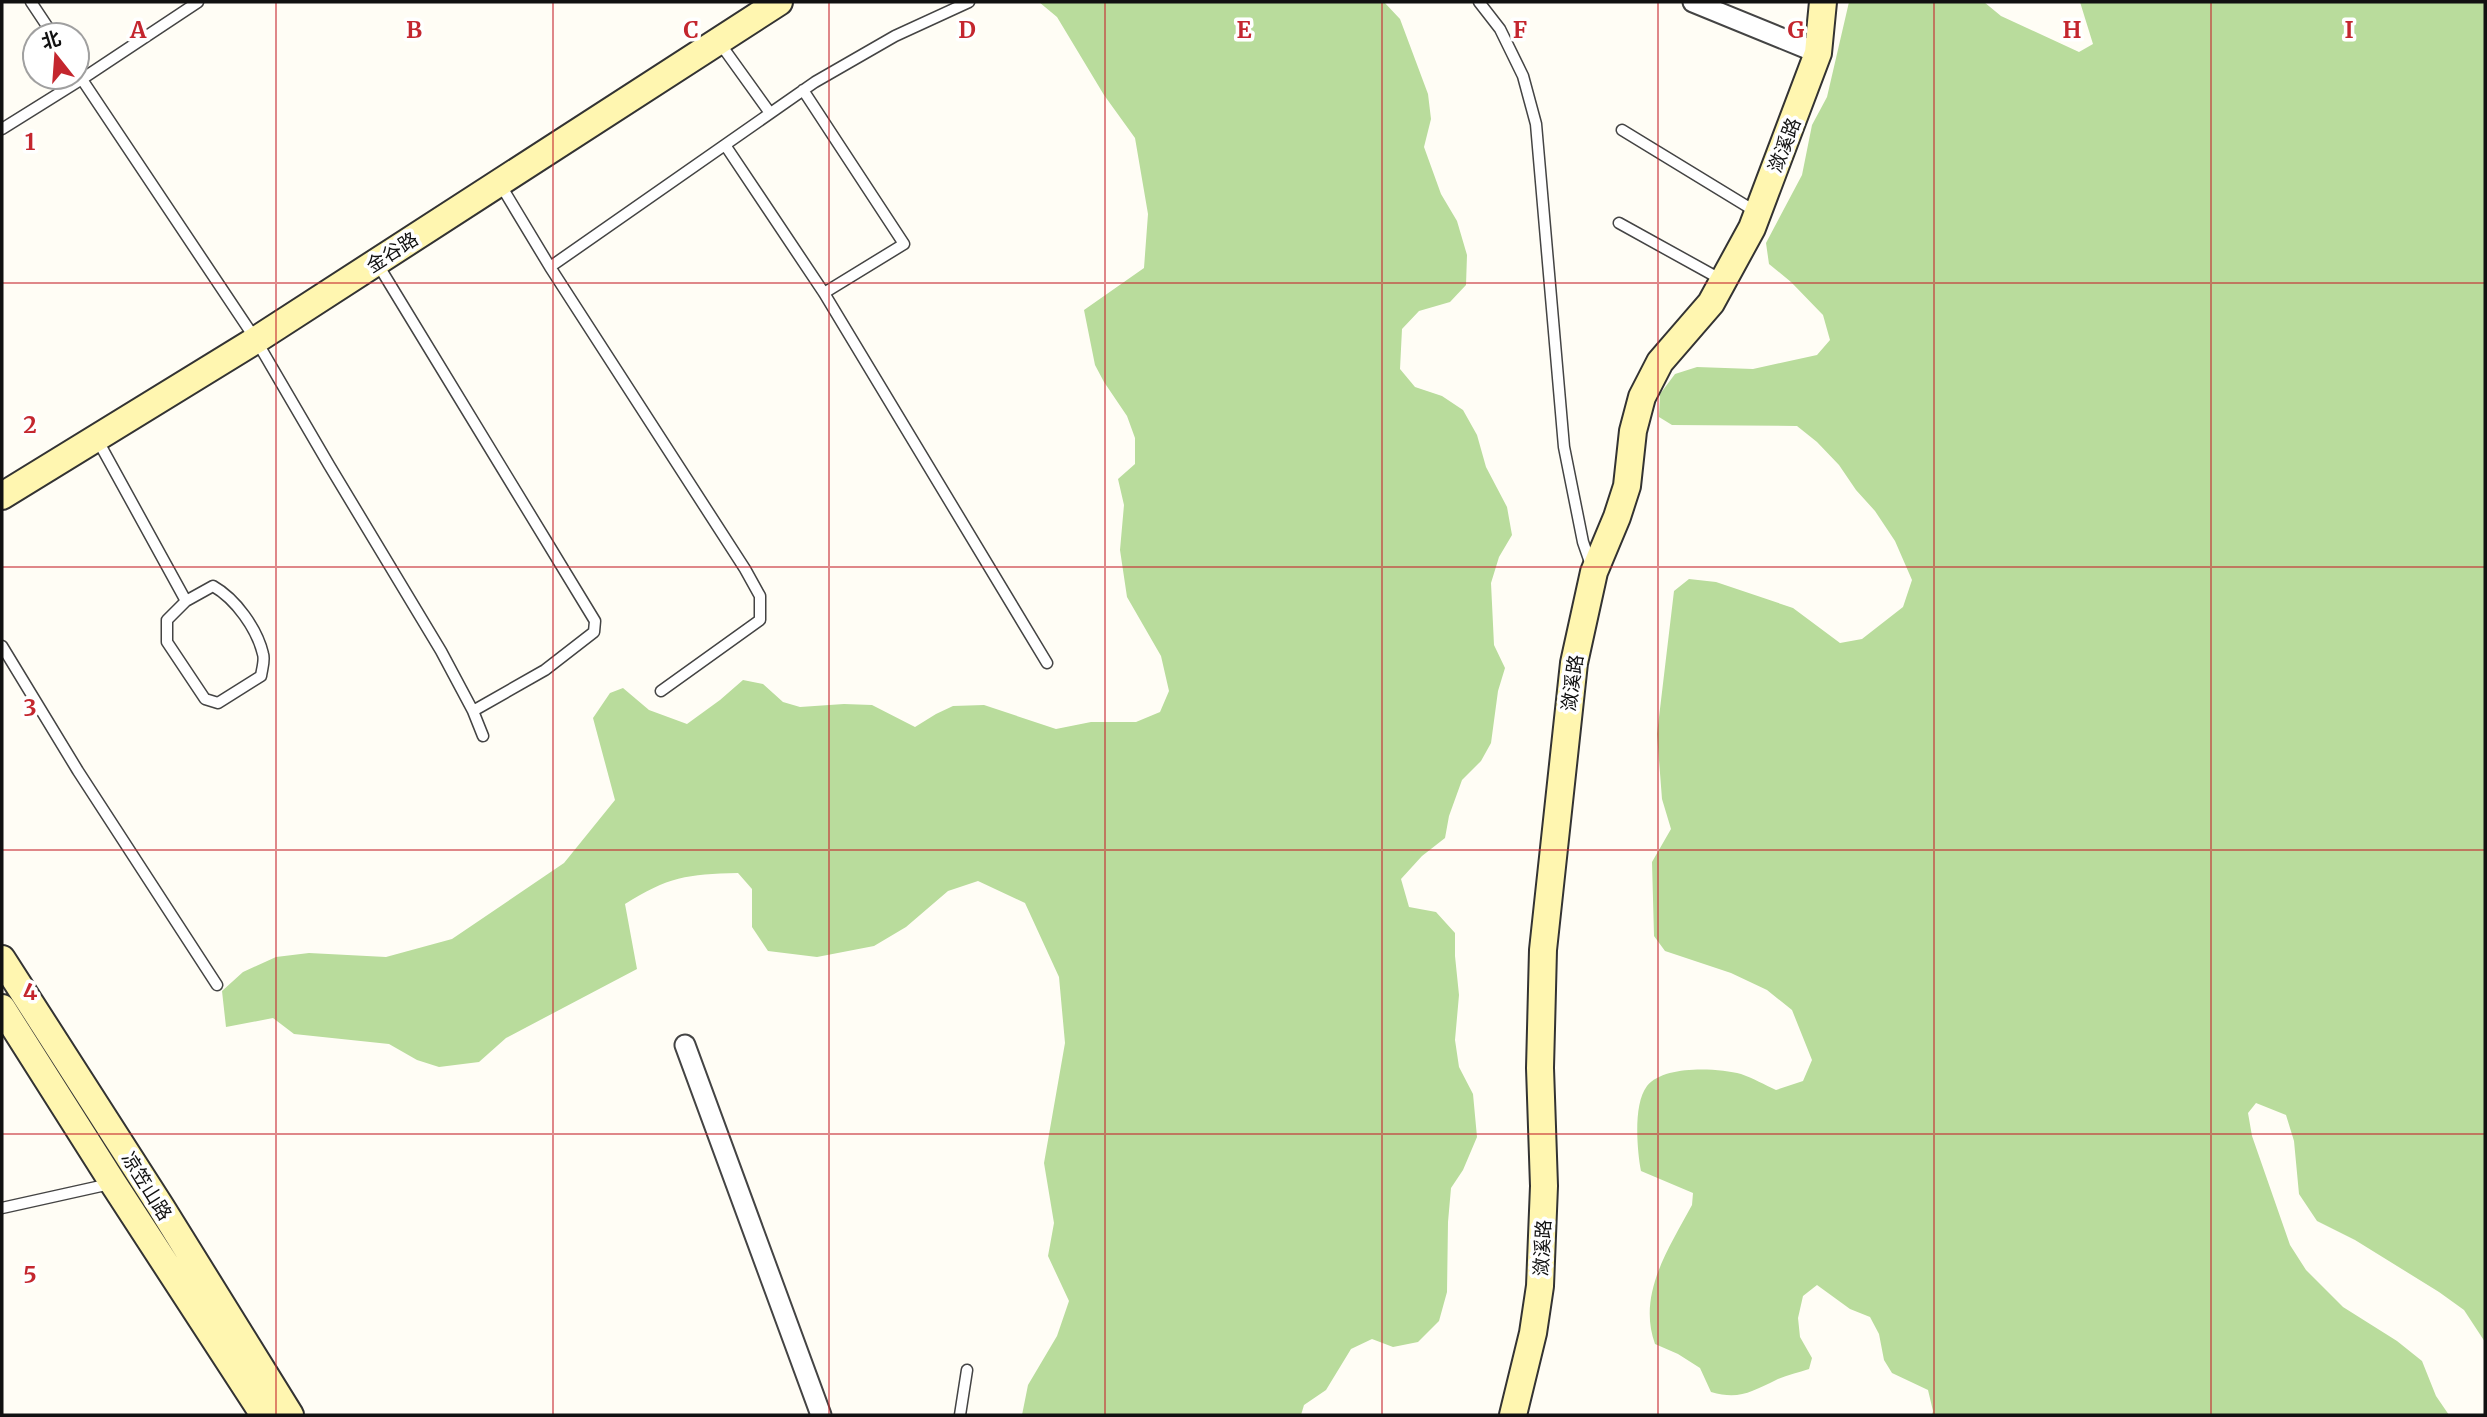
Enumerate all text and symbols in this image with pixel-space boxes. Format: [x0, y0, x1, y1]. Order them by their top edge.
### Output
text: A [129, 15, 147, 44]
text: B [406, 15, 422, 44]
text: C [683, 15, 699, 44]
text: D [958, 15, 976, 44]
text: E [1236, 15, 1252, 44]
text: F [1513, 15, 1527, 44]
text: G [1788, 15, 1805, 44]
text: H [2063, 15, 2082, 44]
text: I [2344, 15, 2354, 44]
north arrow [21, 21, 91, 91]
text: 北 [38, 25, 64, 54]
street label: 潋溪路 [1763, 114, 1805, 176]
text: 1 [25, 127, 36, 156]
street label: 金谷路 [362, 226, 422, 278]
text: 2 [23, 410, 37, 439]
street label: 潋溪路 [1556, 653, 1588, 713]
text: 3 [23, 693, 37, 722]
text: 4 [23, 977, 38, 1006]
street label: 凉笠山路 [117, 1147, 177, 1225]
street label: 潋溪路 [1529, 1219, 1555, 1277]
text: 5 [23, 1260, 37, 1289]

